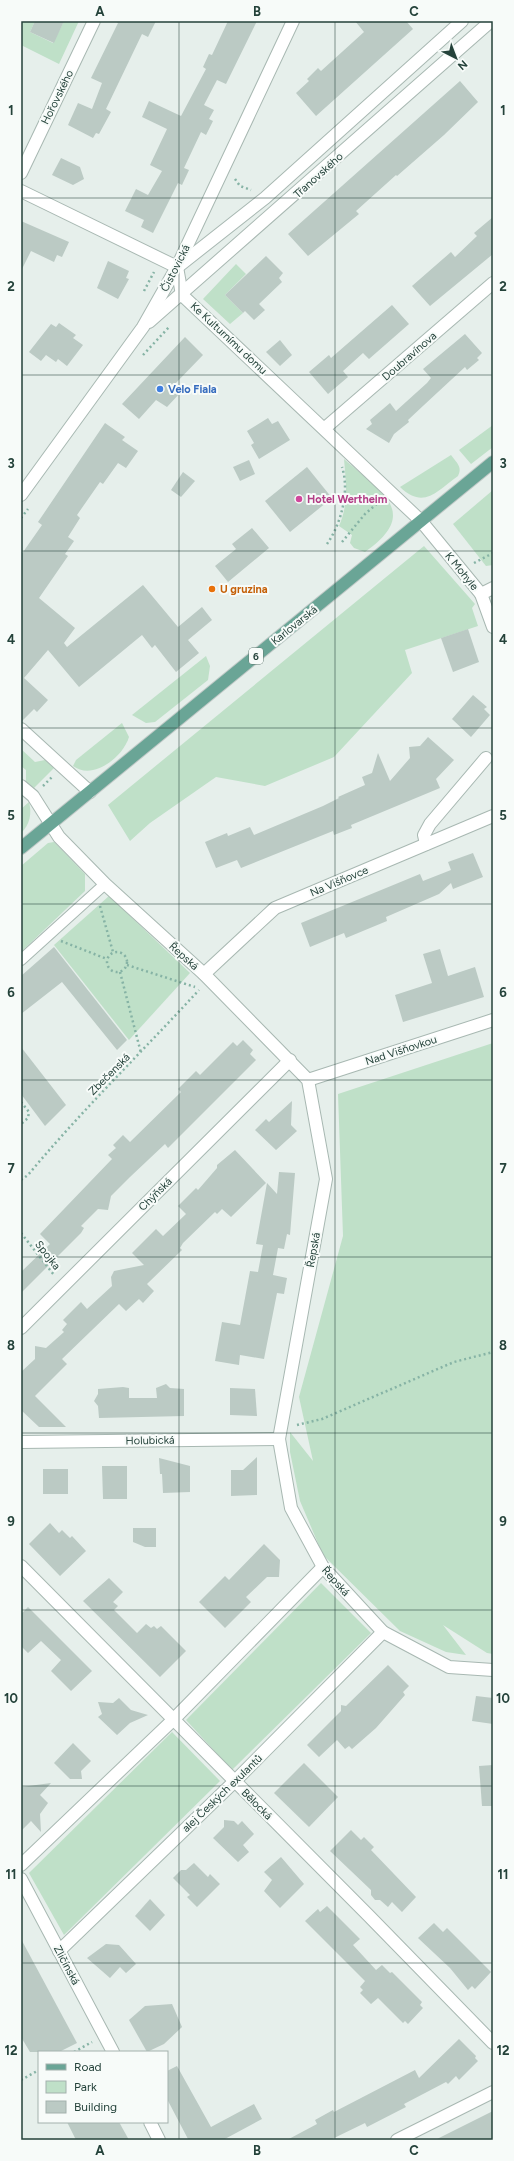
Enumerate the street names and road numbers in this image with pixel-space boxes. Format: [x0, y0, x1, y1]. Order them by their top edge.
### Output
street label: Hořovského [39, 68, 76, 127]
street label: Třanovského [291, 150, 346, 201]
street label: Čistovická [157, 242, 193, 294]
street label: Ke Kulturnímu domu [188, 300, 270, 377]
street label: Doubravínova [380, 329, 439, 383]
street label: K Mohyle [442, 550, 481, 593]
street label: Karlovarská [269, 603, 320, 648]
road number: 6 [249, 648, 263, 664]
street label: Na Višňovce [308, 863, 370, 900]
street label: Řepská [166, 939, 202, 973]
street label: Nad Višňovkou [364, 1033, 439, 1068]
street label: Zbečenská [86, 1051, 133, 1098]
street label: Chýňská [136, 1175, 175, 1214]
street label: Řepská [303, 1231, 323, 1269]
street label: Spojka [32, 1238, 63, 1272]
street label: Holubická [125, 1434, 175, 1447]
street label: Řepská [319, 1563, 353, 1599]
street label: alej Českých exulantů [179, 1751, 265, 1835]
street label: Bělocká [239, 1786, 275, 1822]
street label: Zličínská [51, 1943, 82, 1987]

